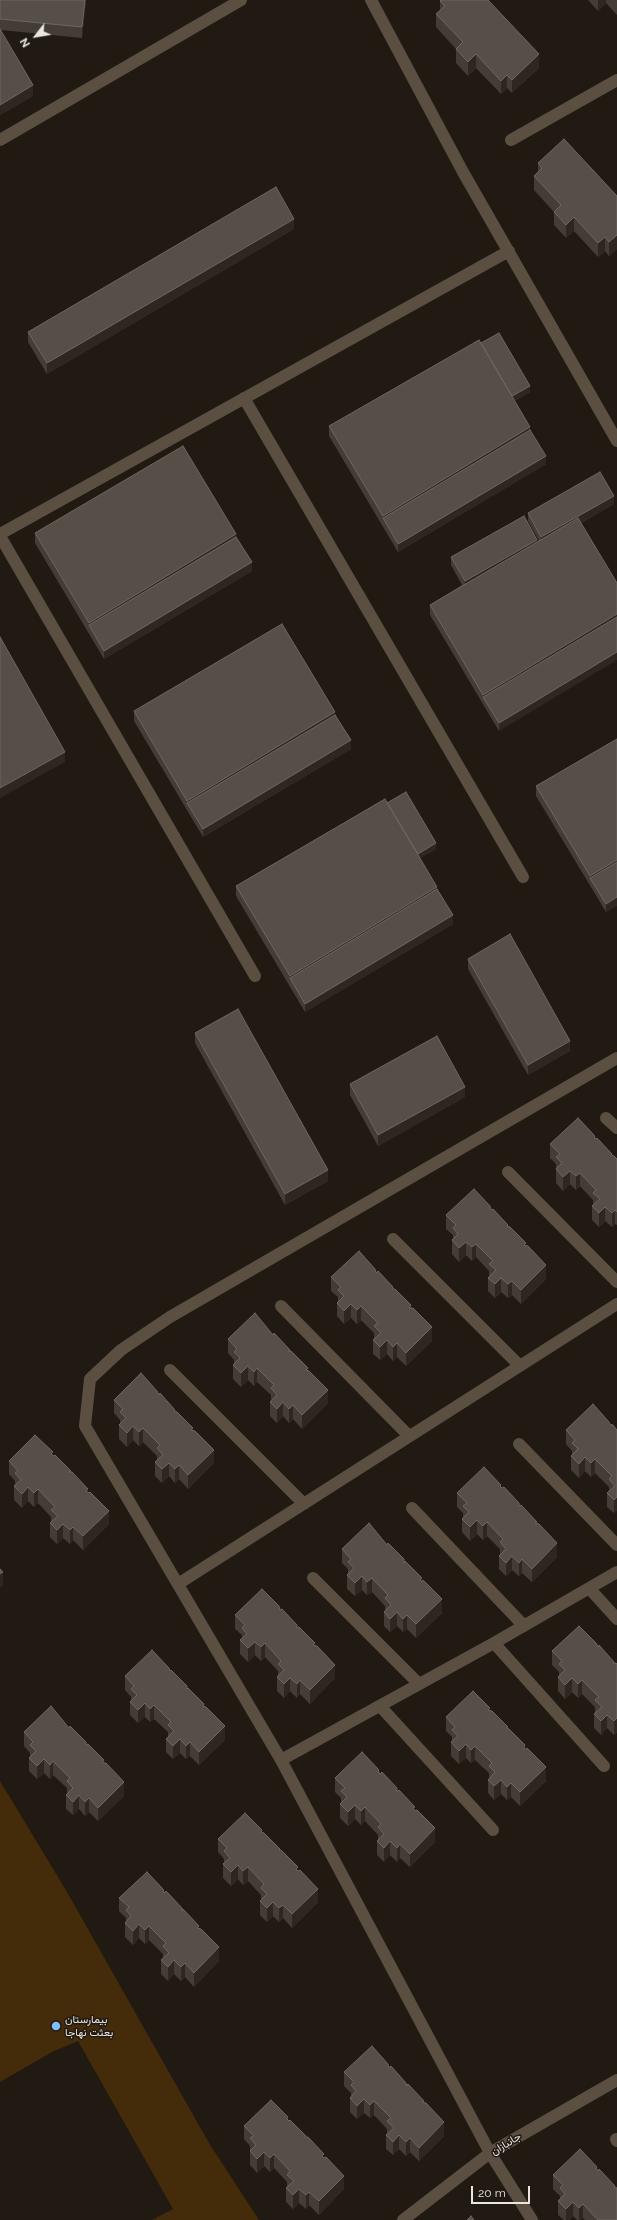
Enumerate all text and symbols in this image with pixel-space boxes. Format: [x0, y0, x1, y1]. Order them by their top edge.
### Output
north arrow [16, 16, 56, 56]
text: N [18, 35, 33, 49]
place label: بیمارستان بعثت نهاجا [65, 2013, 113, 2039]
marker: بیمارستان بعثت نهاجا [50, 2020, 62, 2032]
street label: جانبازان [488, 2130, 524, 2158]
scale bar [473, 2178, 532, 2204]
text: 20 m [478, 2186, 506, 2200]

